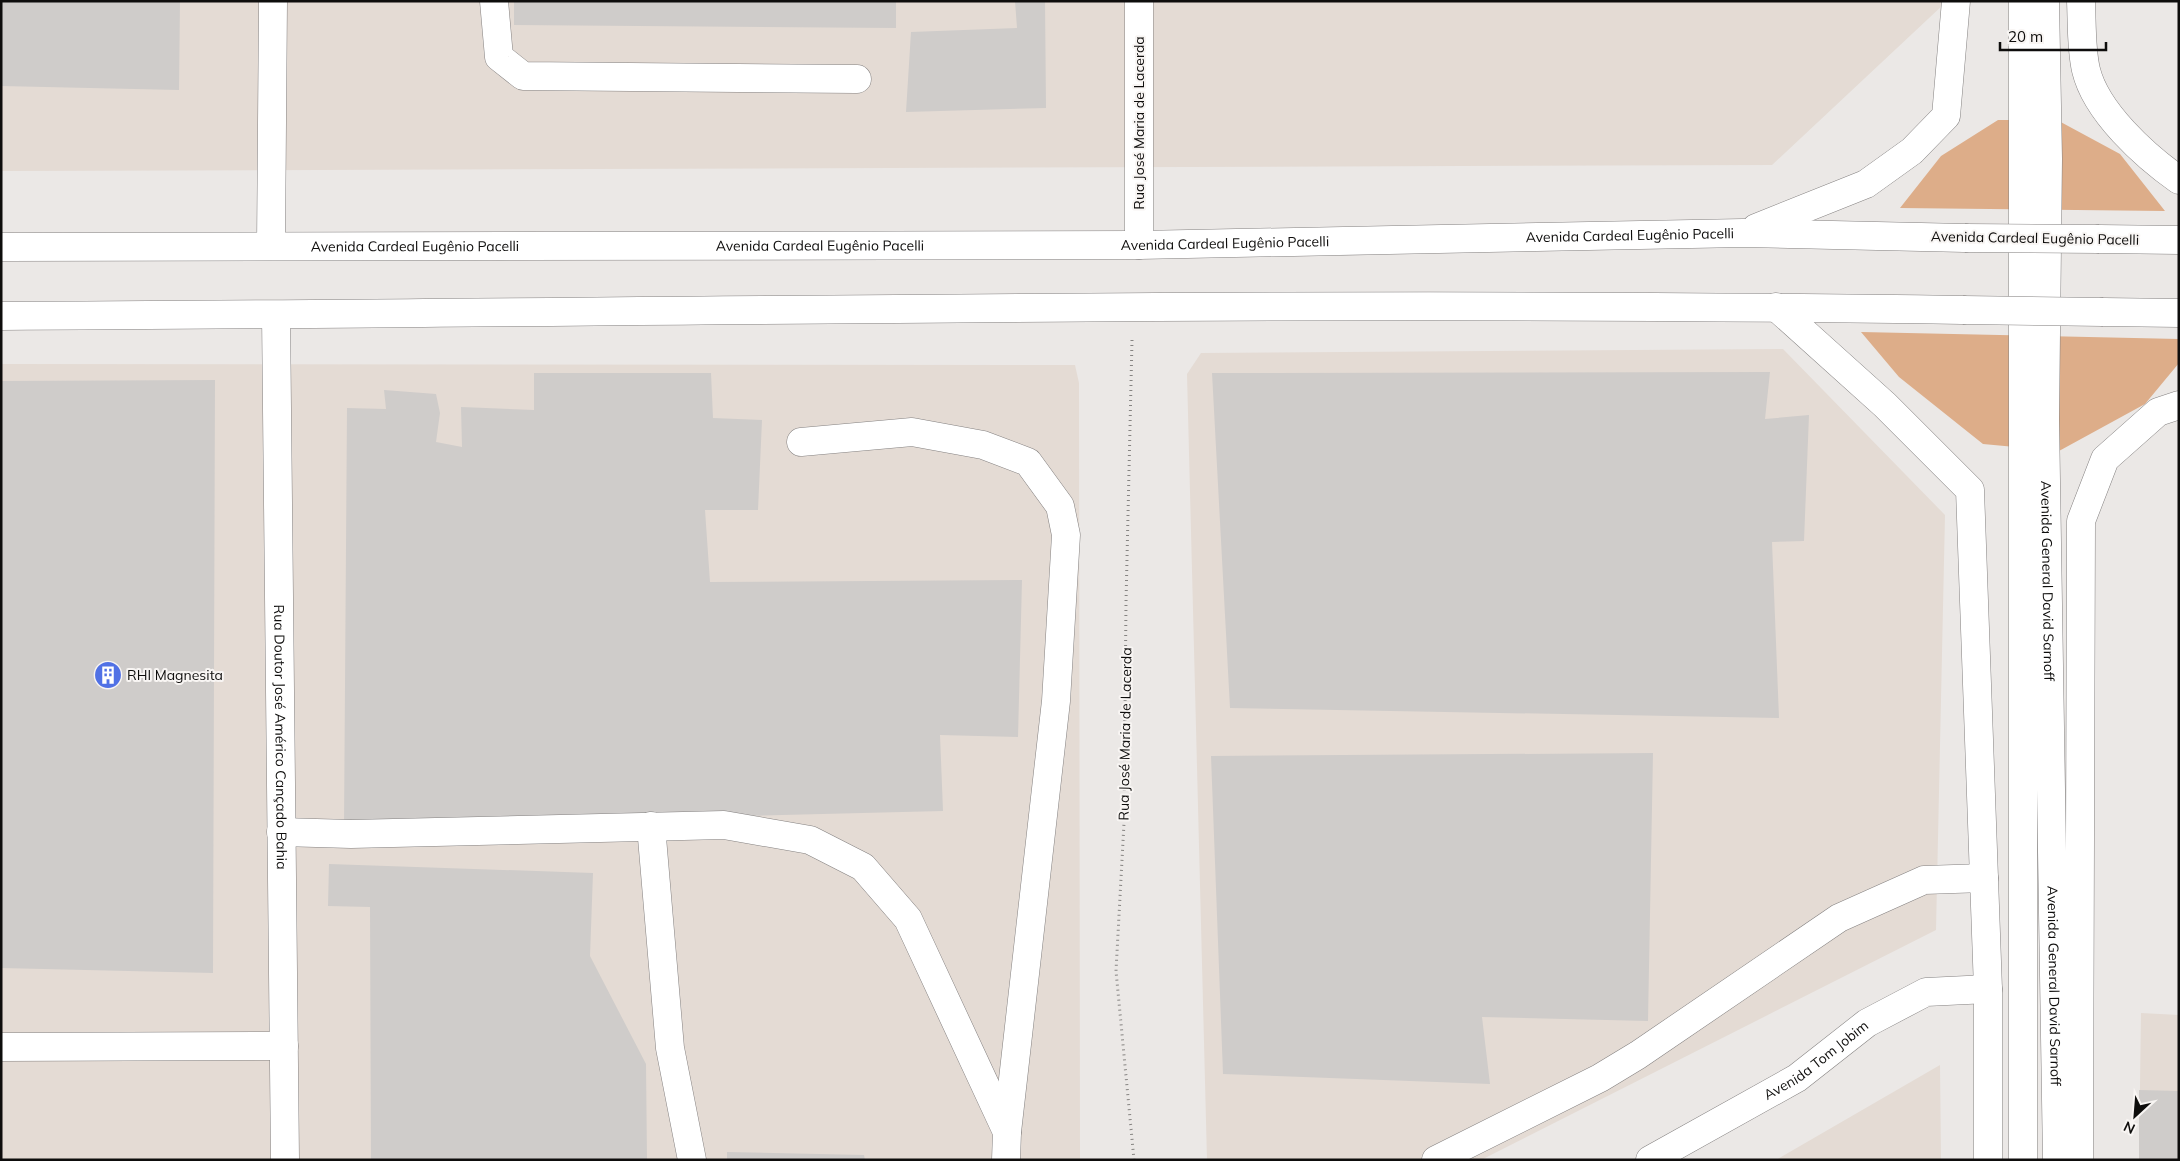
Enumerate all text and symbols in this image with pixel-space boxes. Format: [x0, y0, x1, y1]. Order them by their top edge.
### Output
scale bar [2000, 20, 2106, 52]
text: 20 m [2008, 27, 2043, 46]
street label: Rua José Maria de Lacerda [1130, 36, 1148, 210]
street label: Avenida Cardeal Eugênio Pacelli [1526, 224, 1734, 246]
street label: Avenida Cardeal Eugênio Pacelli [1931, 227, 2139, 249]
street label: Avenida Cardeal Eugênio Pacelli [1121, 232, 1329, 254]
street label: Avenida Cardeal Eugênio Pacelli [716, 236, 924, 255]
street label: Avenida Cardeal Eugênio Pacelli [311, 237, 519, 255]
street label: Avenida General David Sarnoff [2037, 481, 2058, 682]
street label: Rua Doutor José Américo Cançado Bahia [270, 604, 291, 870]
street label: Rua José Maria de Lacerda [1114, 647, 1136, 821]
building icon: RHI Magnesita [93, 660, 123, 690]
place label: RHI Magnesita [127, 666, 223, 684]
street label: Avenida General David Sarnoff [2044, 886, 2065, 1086]
street label: Avenida Tom Jobim [1760, 1016, 1872, 1104]
north arrow [2110, 1091, 2160, 1141]
text: N [2121, 1117, 2138, 1138]

